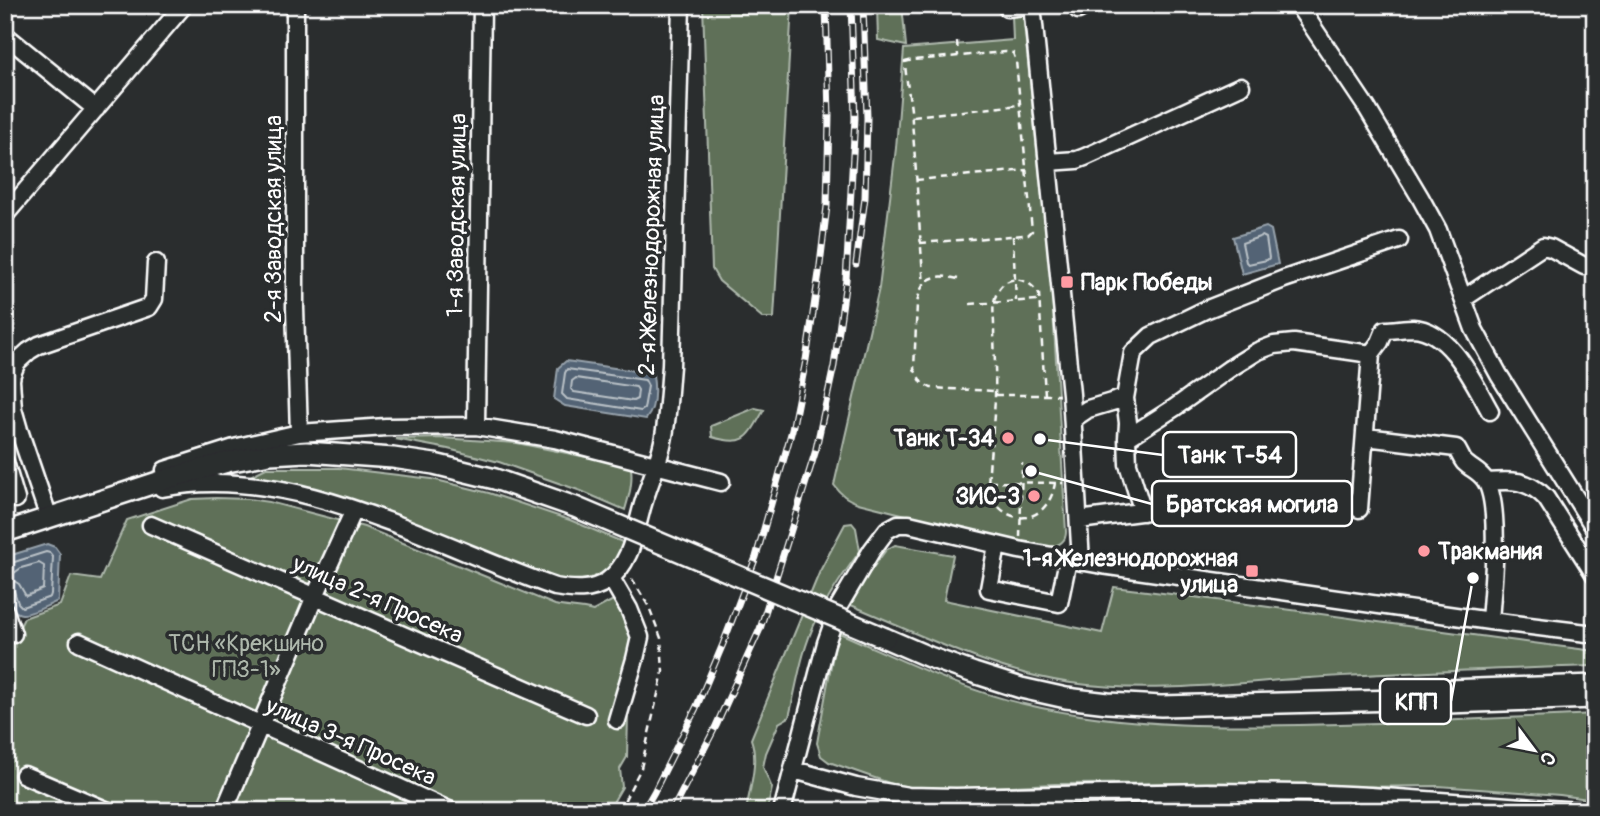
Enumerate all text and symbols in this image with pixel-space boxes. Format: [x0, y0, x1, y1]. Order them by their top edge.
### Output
street label: 2-я Железнодорожная улица [632, 94, 671, 376]
street label: 1-я Заводская улица [440, 113, 473, 317]
street label: 2-я Заводская улица [259, 115, 288, 323]
place label: Парк Победы [1081, 268, 1213, 297]
marker: Парк Победы [1059, 274, 1075, 290]
place label: Танк Т-34 [892, 424, 995, 453]
marker: Танк Т-34 [1000, 430, 1016, 446]
callout: Танк Т-54 [1163, 432, 1296, 477]
text: Танк Т-54 [1177, 441, 1282, 470]
callout: Братская могила [1152, 481, 1352, 526]
place label: ЗИС-3 [956, 482, 1020, 511]
marker: ЗИС-3 [1026, 488, 1042, 504]
text: Братская могила [1166, 490, 1338, 519]
place label: Тракмания [1437, 537, 1543, 566]
marker: Тракмания [1416, 543, 1432, 559]
place label: 1-я Железнодорожная улица [1023, 544, 1238, 599]
street label: улица 2-я Просека [287, 549, 467, 650]
marker: 1-я Железнодорожная улица [1244, 563, 1260, 579]
park label: ТСН «Крекшино ГПЗ-1» [168, 629, 324, 684]
callout: КПП [1380, 679, 1451, 724]
text: КПП [1395, 688, 1438, 717]
street label: улица 3-я Просека [260, 691, 440, 792]
north arrow [1498, 714, 1568, 784]
text: С [1534, 747, 1561, 770]

